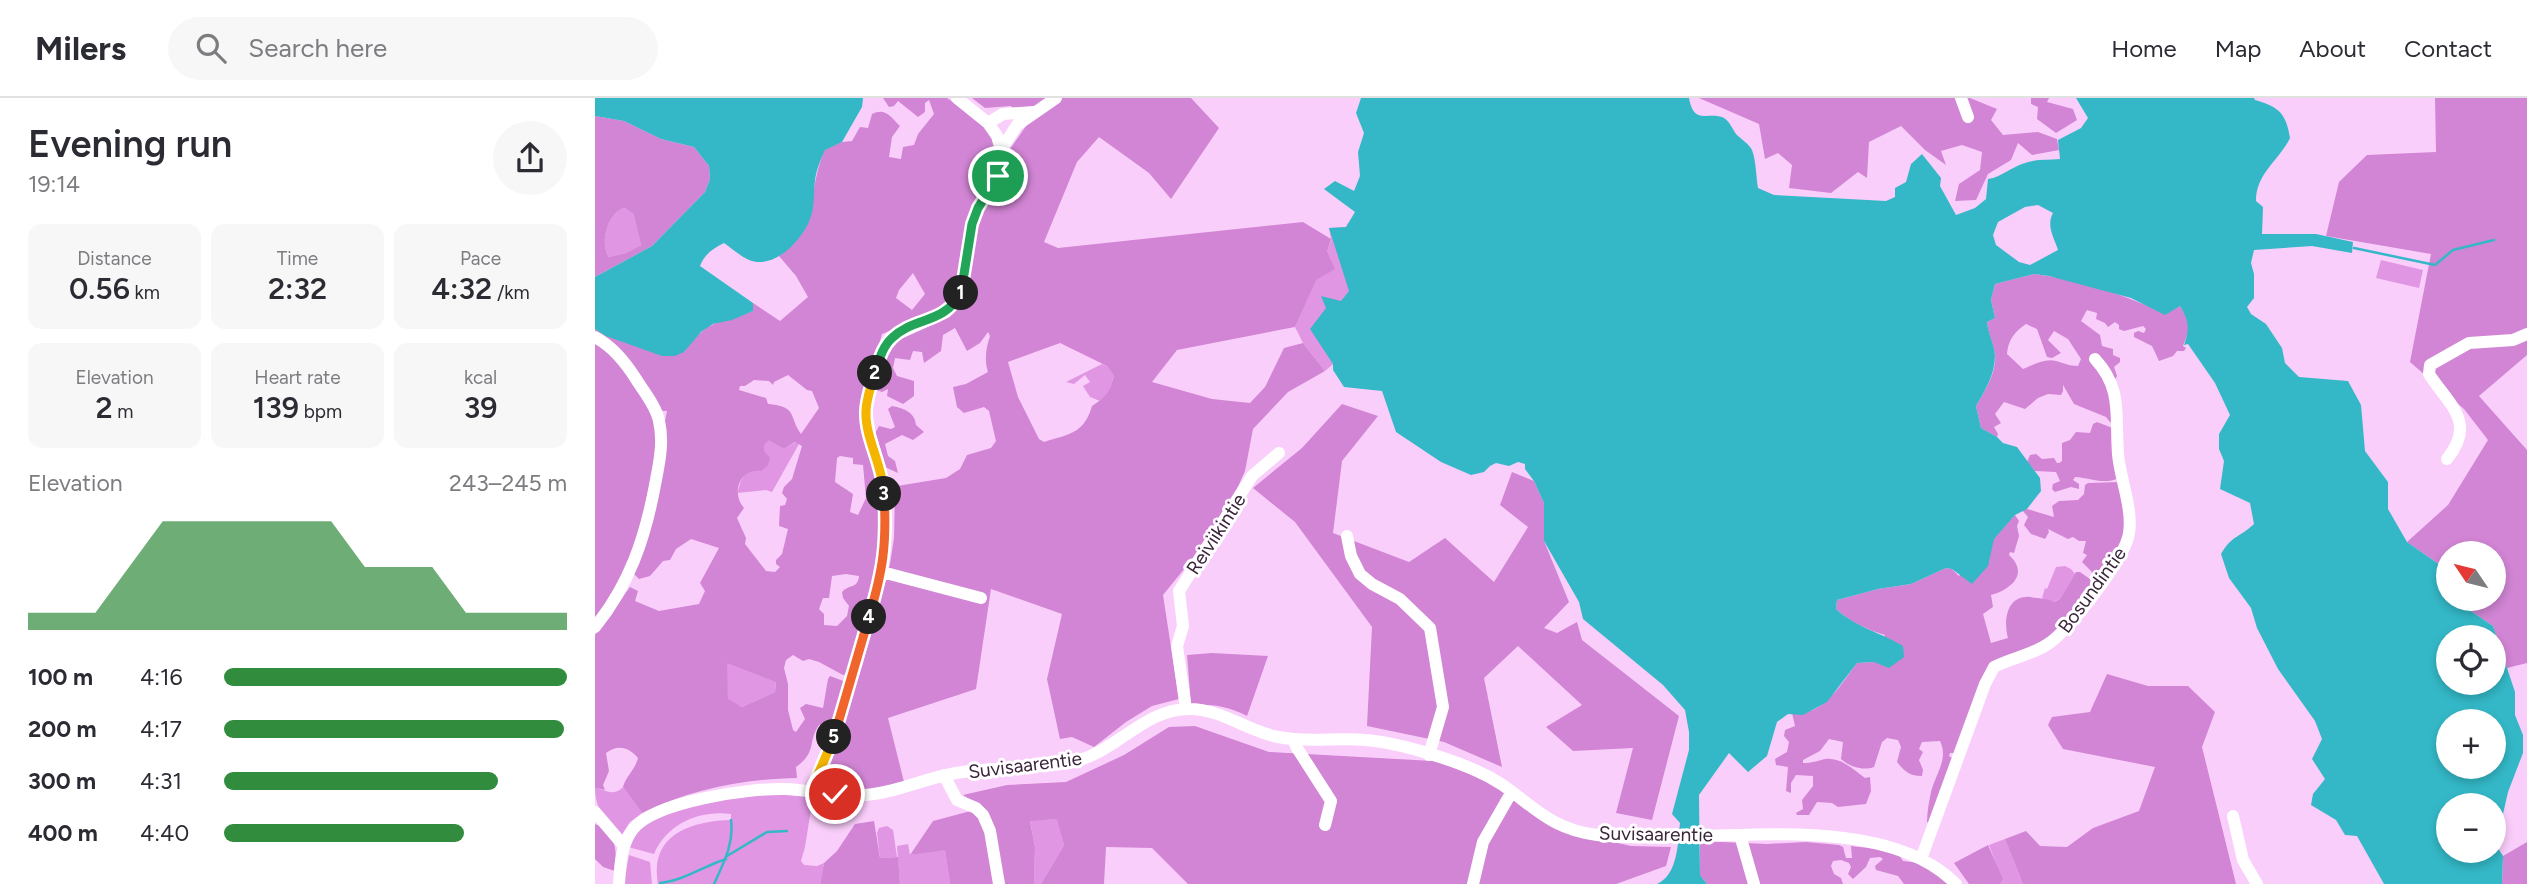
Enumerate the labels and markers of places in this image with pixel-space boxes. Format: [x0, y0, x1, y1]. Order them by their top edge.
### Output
pin [968, 146, 1028, 206]
pin: 1 [943, 276, 979, 310]
pin: 2 [857, 356, 893, 390]
pin: 3 [867, 476, 901, 512]
pin: 4 [851, 600, 887, 634]
pin: 5 [817, 720, 851, 754]
pin [805, 764, 865, 824]

